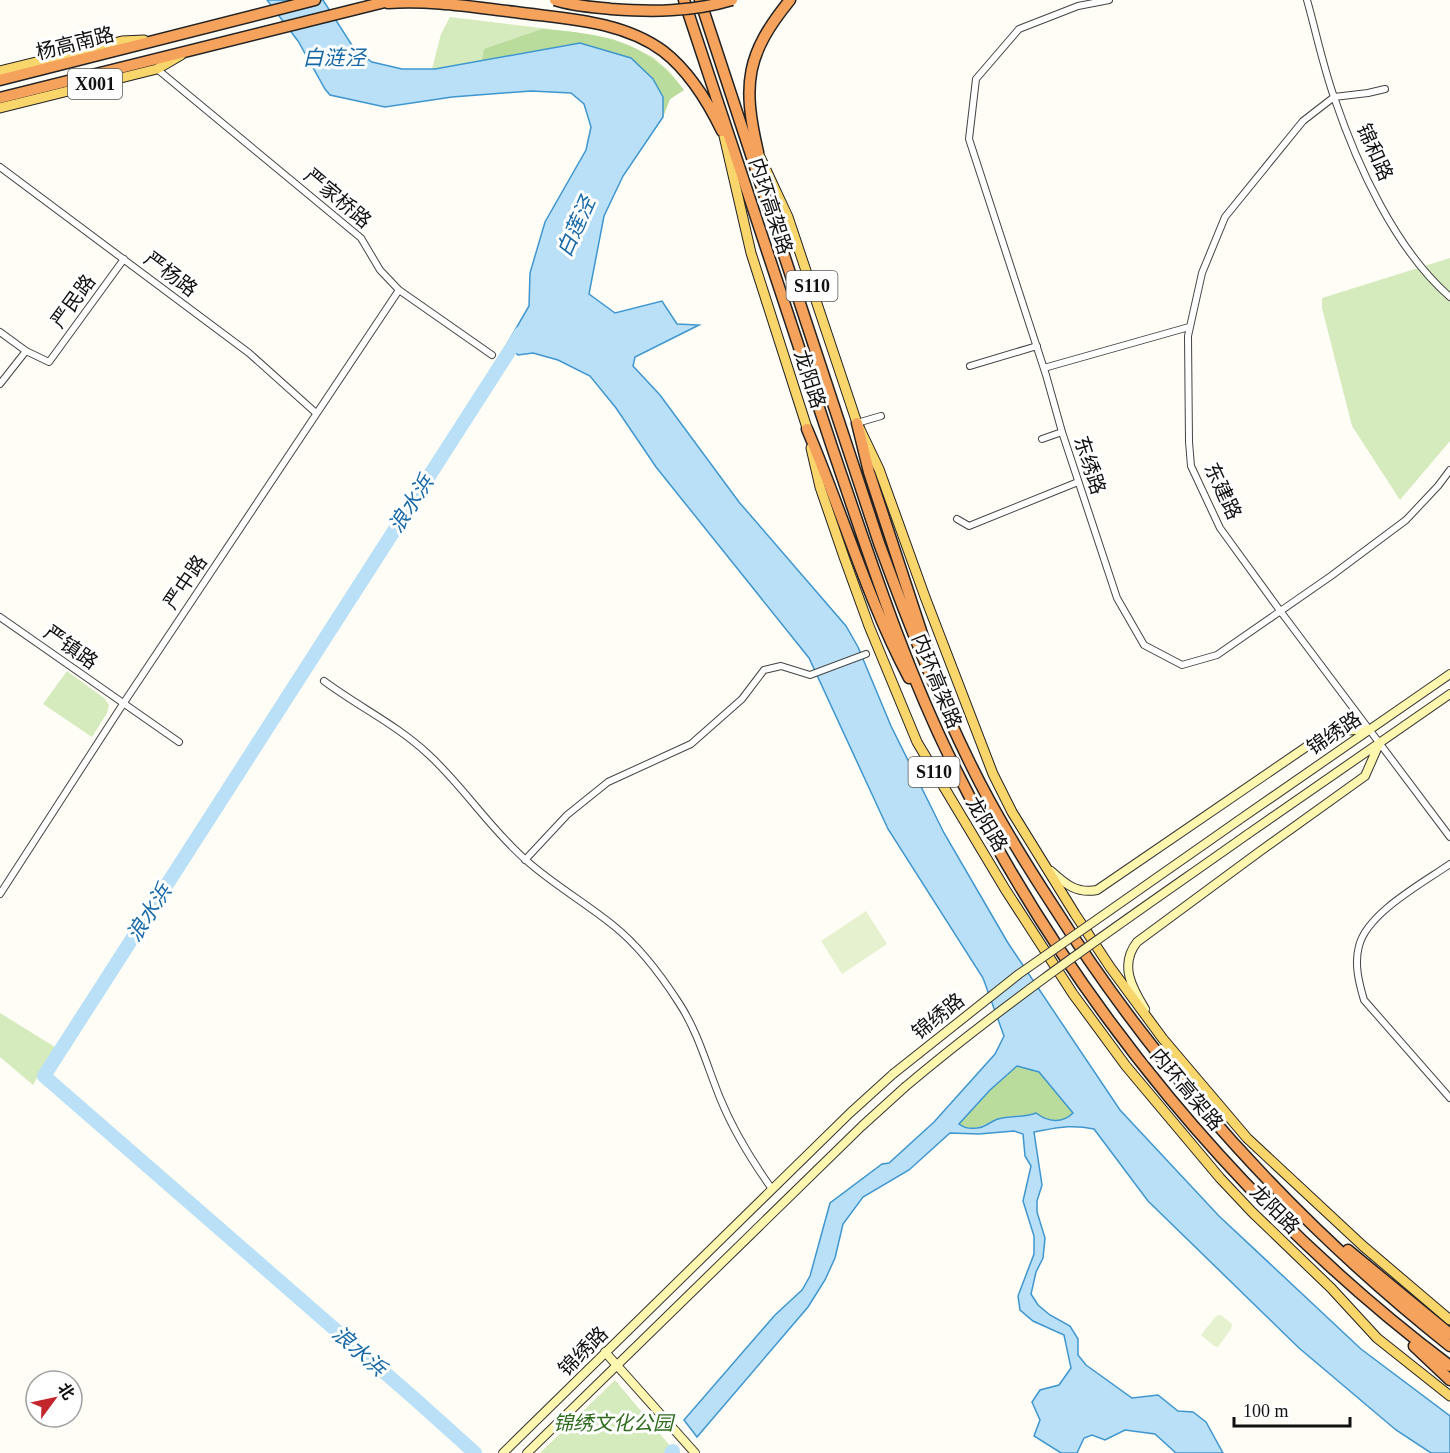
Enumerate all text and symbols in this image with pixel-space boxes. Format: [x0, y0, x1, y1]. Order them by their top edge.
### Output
street label: 杨高南路 [34, 23, 116, 63]
water label: 白涟泾 [303, 46, 367, 70]
road number: X001 [68, 69, 122, 99]
street label: 锦和路 [1353, 120, 1397, 184]
street label: 内环高架路 [745, 155, 797, 257]
street label: 严家桥路 [300, 164, 376, 232]
water label: 白莲泾 [552, 192, 601, 261]
street label: 严杨路 [140, 247, 202, 301]
street label: 严民路 [46, 270, 100, 332]
road number: S110 [786, 271, 838, 301]
street label: 龙阳路 [790, 347, 830, 411]
street label: 东绣路 [1070, 433, 1110, 497]
street label: 东建路 [1200, 459, 1246, 523]
water label: 浪水浜 [384, 469, 439, 537]
street label: 严中路 [159, 551, 211, 613]
street label: 严镇路 [40, 621, 102, 673]
street label: 内环高架路 [908, 631, 966, 731]
street label: 锦绣路 [1303, 707, 1365, 759]
road number: S110 [908, 757, 960, 787]
street label: 龙阳路 [962, 793, 1012, 855]
water label: 浪水浜 [122, 878, 177, 946]
street label: 锦绣路 [908, 989, 968, 1043]
street label: 内环高架路 [1146, 1044, 1228, 1134]
street label: 龙阳路 [1246, 1180, 1304, 1238]
water label: 浪水浜 [327, 1321, 392, 1382]
street label: 锦绣路 [554, 1322, 612, 1380]
north arrow [24, 1369, 84, 1429]
text: 北 [55, 1380, 78, 1402]
scale bar [1234, 1390, 1350, 1428]
text: 100 m [1243, 1401, 1289, 1421]
park label: 锦绣文化公园 [553, 1412, 676, 1434]

